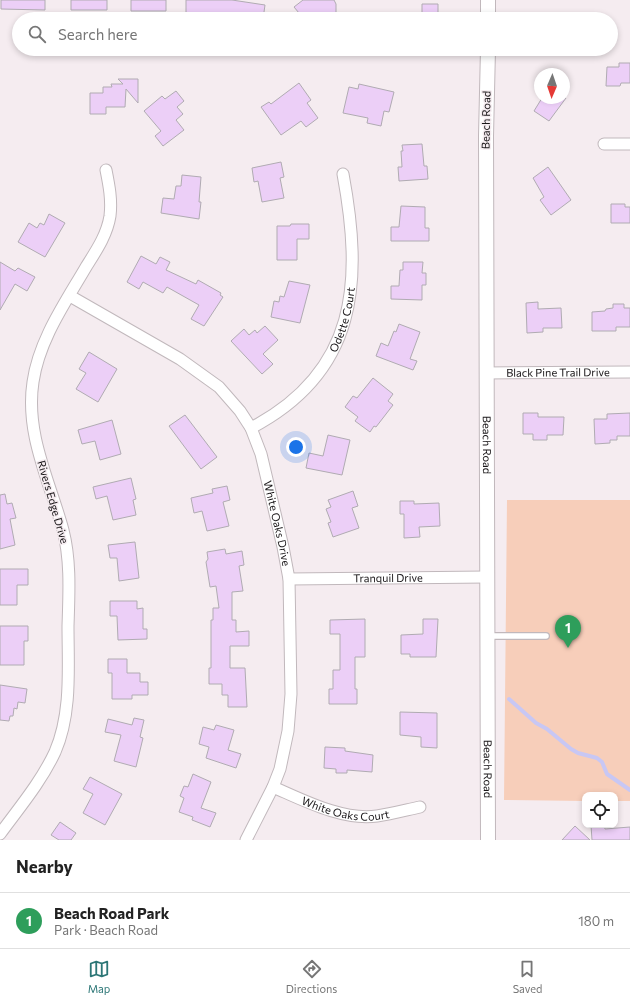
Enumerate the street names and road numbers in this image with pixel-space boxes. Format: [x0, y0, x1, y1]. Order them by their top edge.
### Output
street label: Beach Road [478, 91, 493, 149]
street label: Odette Court [326, 286, 357, 354]
street label: Black Pine Trail Drive [506, 365, 610, 379]
street label: Beach Road [481, 416, 494, 474]
street label: Rivers Edge Drive [35, 459, 72, 545]
street label: White Oaks Drive [262, 479, 293, 567]
street label: Tranquil Drive [353, 571, 423, 584]
street label: Beach Road [482, 740, 495, 798]
street label: White Oaks Court [300, 794, 391, 823]

